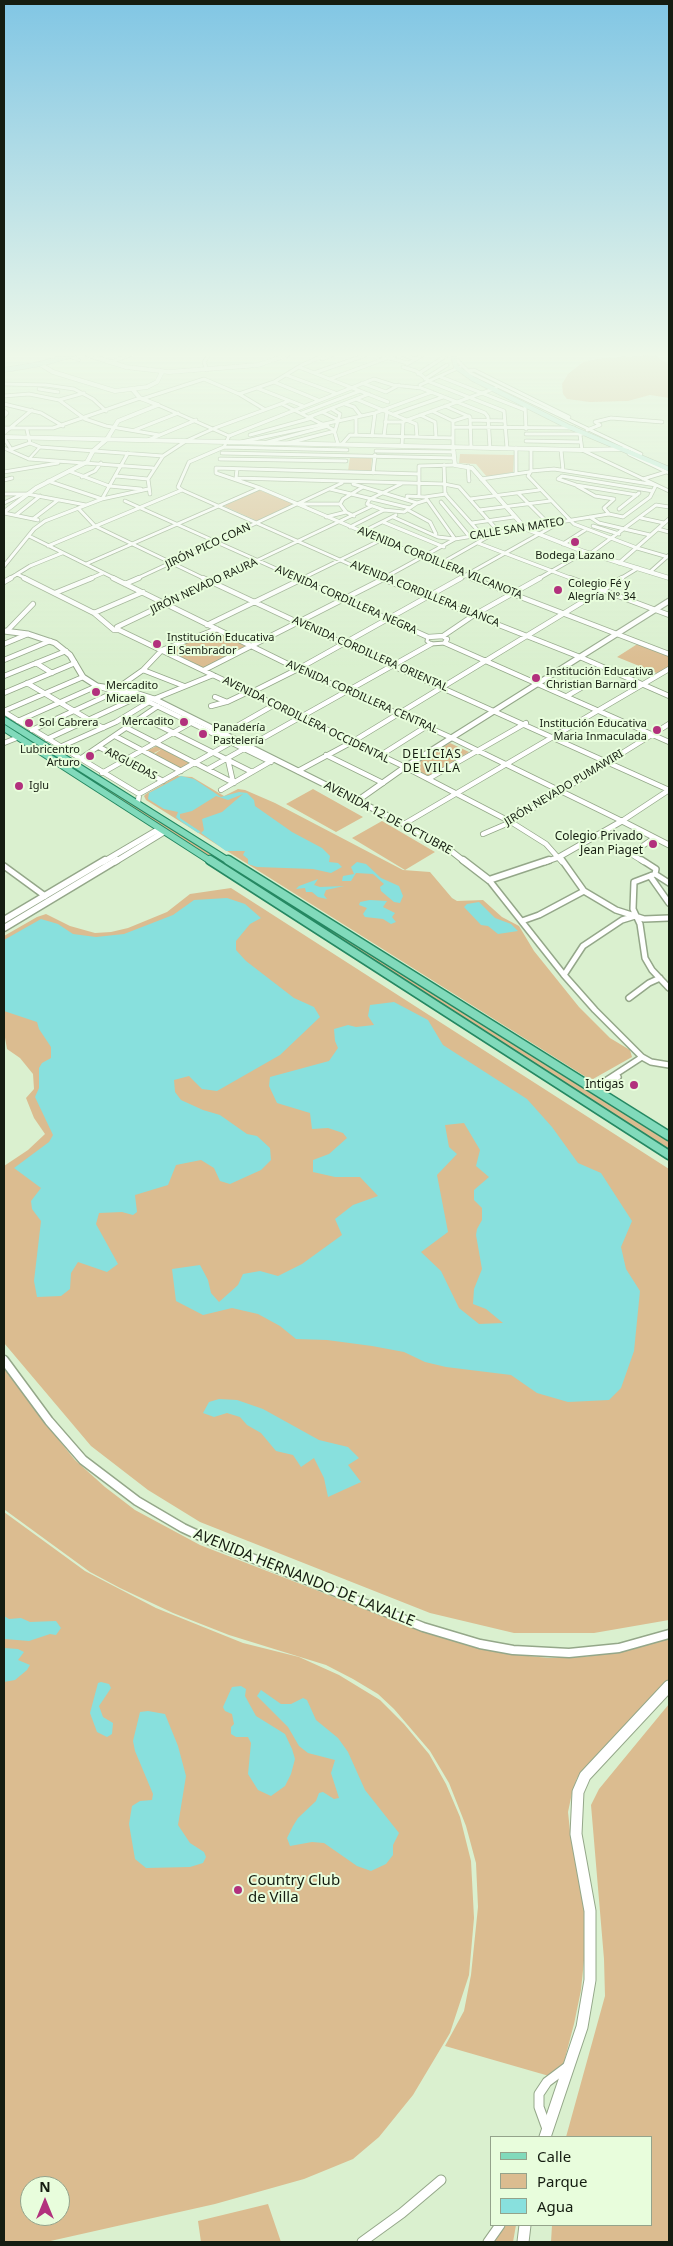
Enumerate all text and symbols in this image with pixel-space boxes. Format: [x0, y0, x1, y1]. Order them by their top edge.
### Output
street label: CALLE SAN MATEO [469, 515, 565, 543]
street label: JIRÓN PICO COAN [163, 520, 253, 572]
street label: AVENIDA CORDILLERA VILCANOTA [356, 524, 524, 602]
marker: Bodega Lazano [569, 536, 581, 548]
place label: Bodega Lazano [535, 549, 615, 563]
street label: JIRÓN NEVADO RAURA [149, 555, 259, 617]
street label: AVENIDA CORDILLERA BLANCA [349, 558, 501, 630]
street label: AVENIDA CORDILLERA NEGRA [273, 563, 419, 637]
place label: Colegio Fé y Alegría N° 34 [568, 577, 636, 603]
marker: Colegio Fé y Alegría N° 34 [552, 584, 564, 596]
street label: AVENIDA CORDILLERA ORIENTAL [290, 614, 450, 694]
place label: Institución Educativa El Sembrador [167, 631, 275, 657]
marker: Institución Educativa El Sembrador [151, 638, 163, 650]
street label: AVENIDA CORDILLERA CENTRAL [284, 658, 440, 736]
place label: Institución Educativa Christian Barnard [546, 665, 654, 691]
marker: Institución Educativa Christian Barnard [530, 672, 542, 684]
street label: AVENIDA CORDILLERA OCCIDENTAL [220, 674, 392, 766]
place label: Mercadito Micaela [106, 679, 158, 705]
marker: Mercadito Micaela [90, 686, 102, 698]
place label: Mercadito [122, 715, 174, 729]
place label: Sol Cabrera [39, 716, 98, 730]
marker: Mercadito [178, 716, 190, 728]
marker: Sol Cabrera [23, 717, 35, 729]
place label: Institución Educativa Maria Inmaculada [539, 717, 647, 743]
place label: Panadería Pastelería [213, 721, 265, 747]
marker: Institución Educativa Maria Inmaculada [651, 724, 663, 736]
marker: Panadería Pastelería [197, 728, 209, 740]
place label: Lubricentro Arturo [20, 743, 80, 769]
street label: ARGUEDAS [103, 745, 159, 783]
street label: JIRÓN NEVADO PUMAWIRI [502, 747, 626, 829]
district label: DELICIAS DE VILLA [401, 748, 463, 776]
marker: Lubricentro Arturo [84, 750, 96, 762]
street label: AVENIDA 12 DE OCTUBRE [321, 778, 455, 858]
place label: Iglu [29, 779, 49, 793]
marker: Iglu [13, 780, 25, 792]
place label: Colegio Privado Jean Piaget [555, 830, 643, 858]
marker: Colegio Privado Jean Piaget [647, 838, 659, 850]
place label: Intigas [585, 1078, 624, 1092]
marker: Intigas [628, 1079, 640, 1091]
street label: AVENIDA HERNANDO DE LAVALLE [191, 1525, 417, 1631]
place label: Country Club de Villa [248, 1872, 340, 1907]
marker: Country Club de Villa [232, 1884, 244, 1896]
legend [490, 2136, 653, 2226]
text: Calle [537, 2146, 571, 2166]
text: Parque [537, 2171, 587, 2191]
north arrow [20, 2176, 70, 2226]
text: N [39, 2177, 51, 2196]
text: Agua [537, 2196, 574, 2216]

